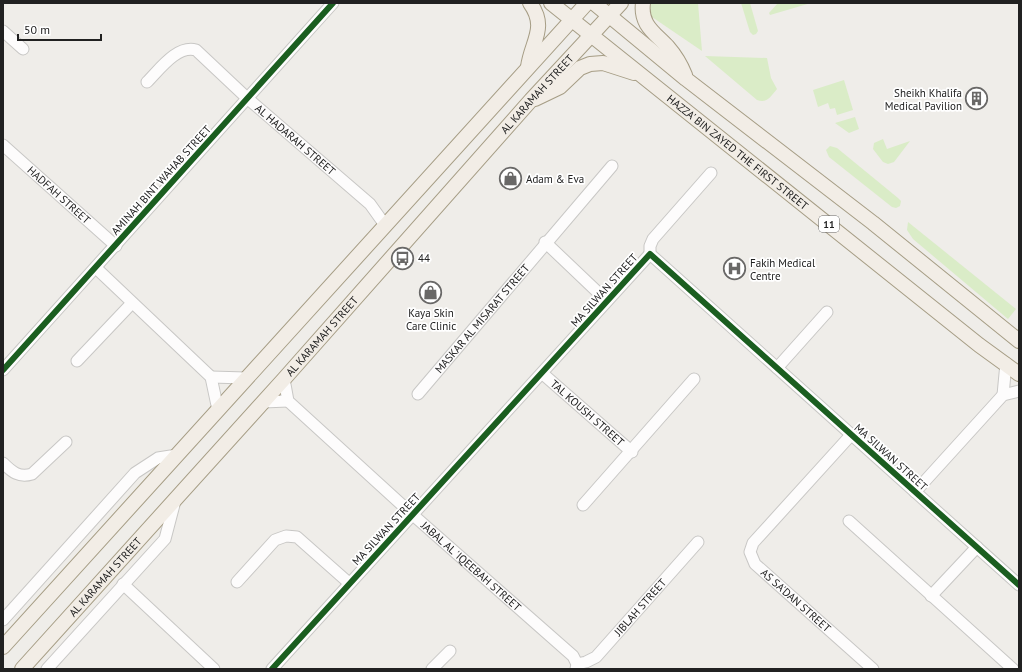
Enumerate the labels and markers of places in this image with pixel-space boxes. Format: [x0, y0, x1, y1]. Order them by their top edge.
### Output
place label: Sheikh Khalifa Medical Pavilion [885, 86, 962, 113]
building icon: Sheikh Khalifa Medical Pavilion [964, 86, 990, 112]
shop icon: Adam & Eva [498, 166, 524, 192]
place label: Adam & Eva [526, 172, 584, 186]
bus stop icon: 44 [389, 245, 415, 271]
place label: 44 [418, 251, 430, 265]
hospital icon: Fakih Medical Centre [721, 256, 747, 282]
place label: Fakih Medical Centre [750, 256, 816, 283]
shop icon: Kaya Skin Care Clinic [418, 280, 444, 306]
place label: Kaya Skin Care Clinic [406, 306, 456, 333]

